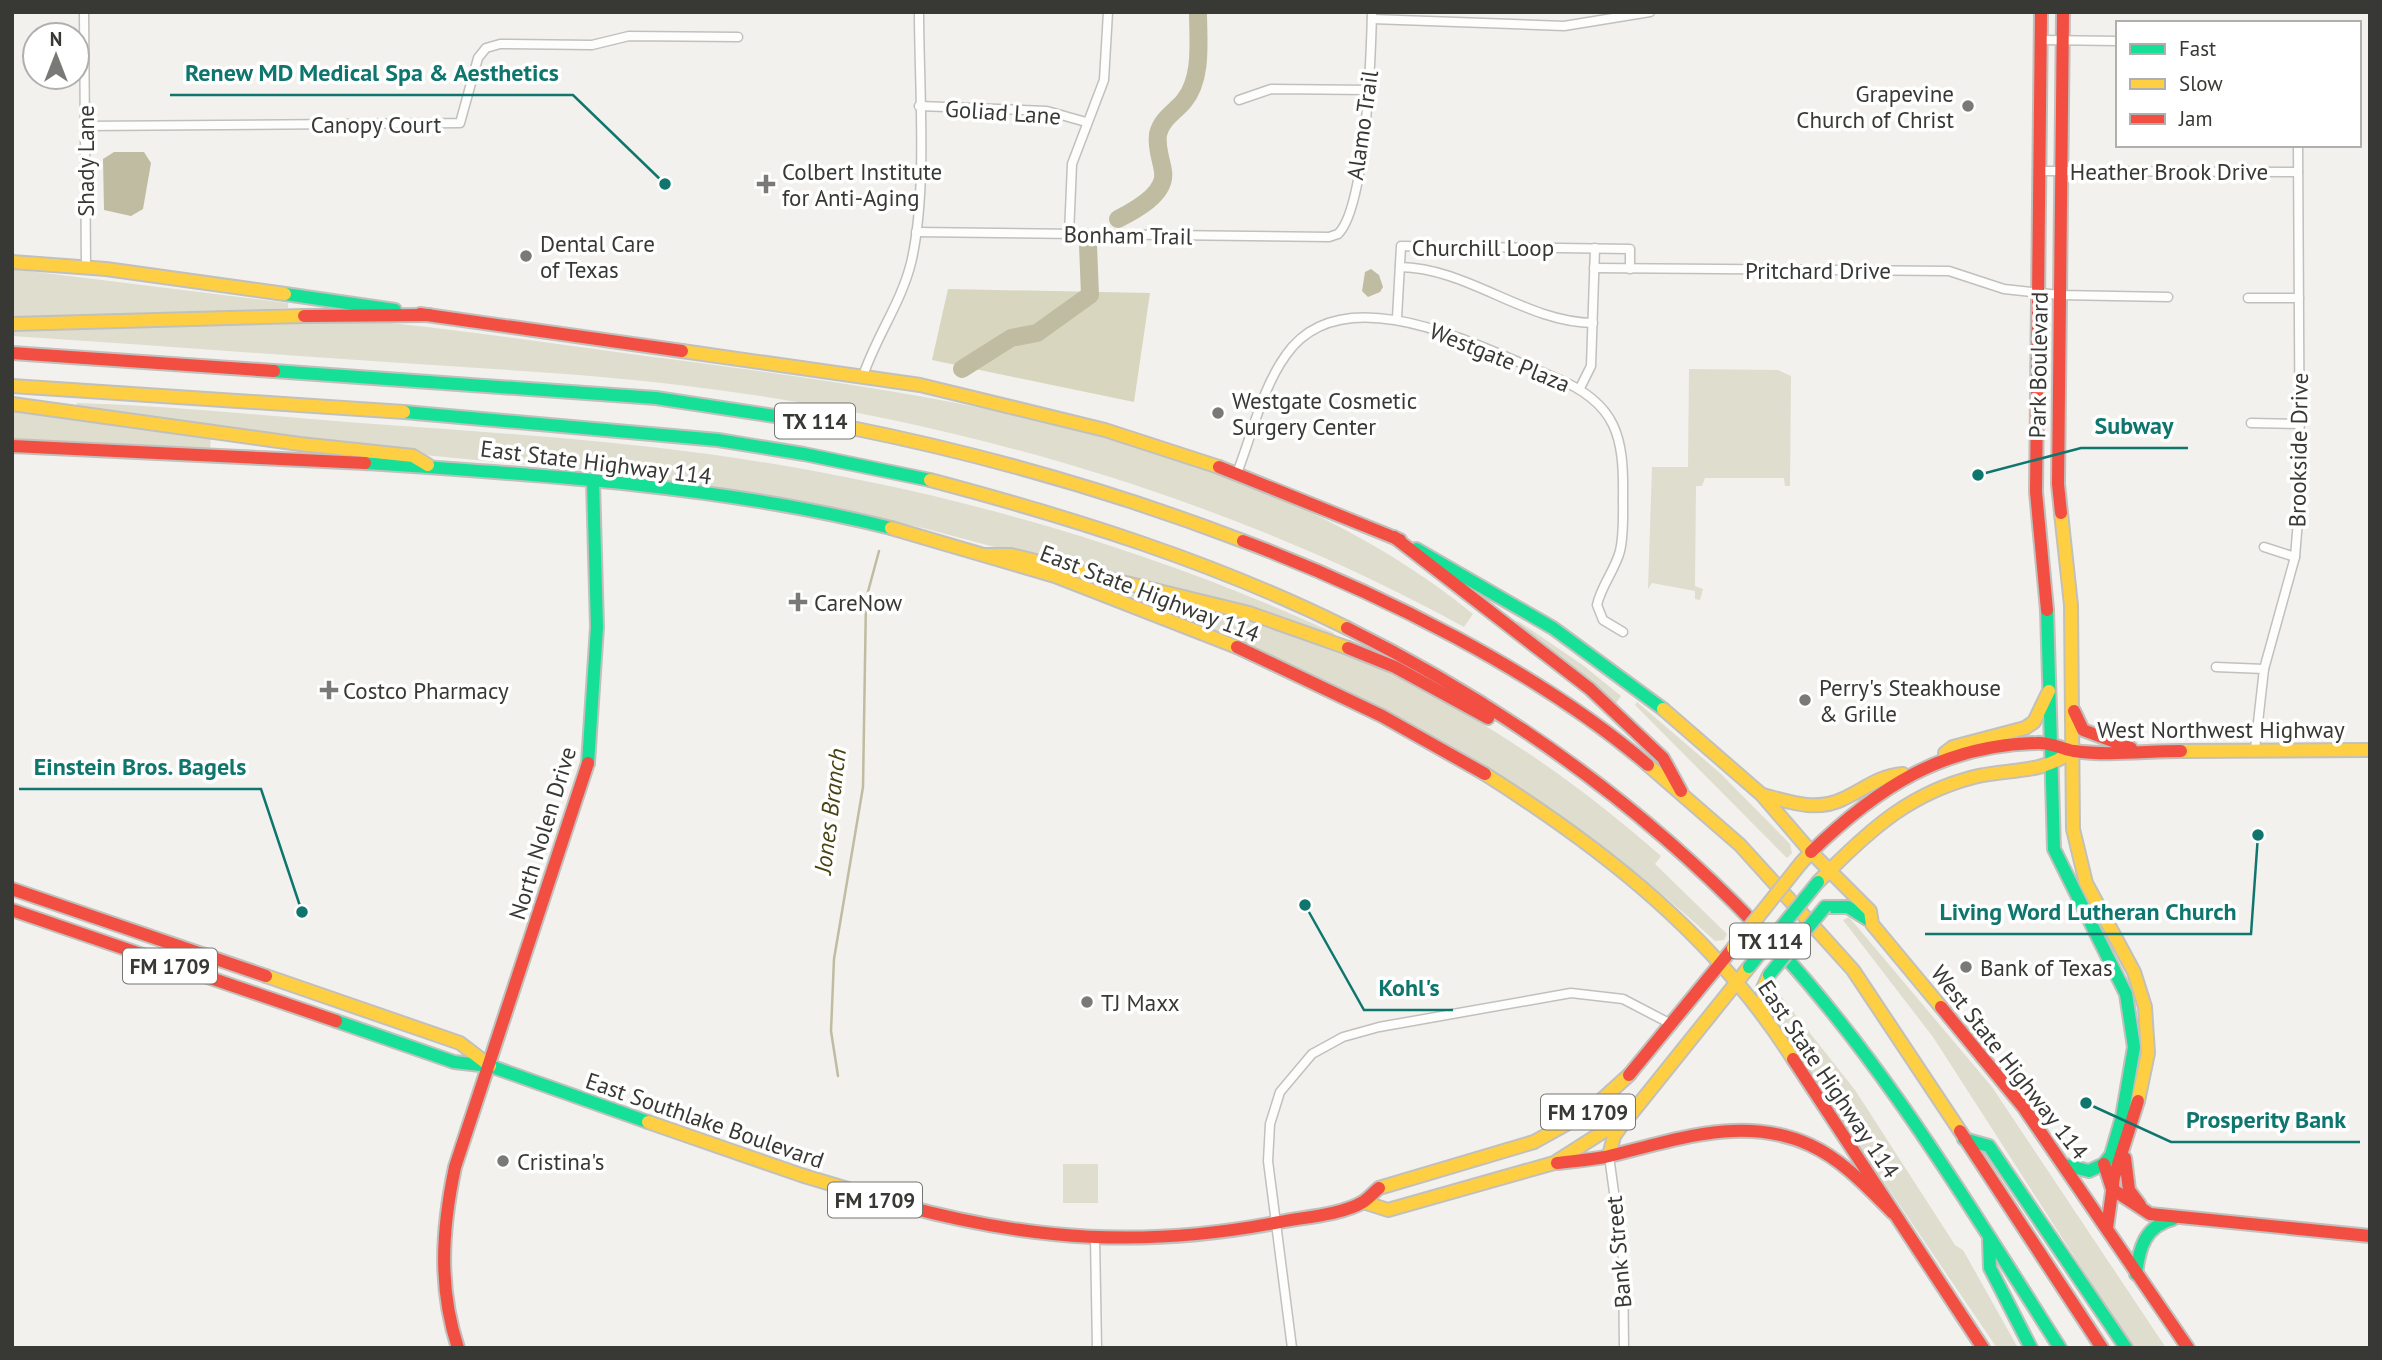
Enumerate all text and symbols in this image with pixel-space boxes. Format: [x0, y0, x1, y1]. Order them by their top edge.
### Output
north arrow [21, 21, 91, 91]
legend [2116, 21, 2361, 147]
text: N [50, 27, 62, 51]
text: Fast [2179, 35, 2216, 62]
callout: Renew MD Medical Spa & Aesthetics [170, 50, 573, 95]
text: Renew MD Medical Spa & Aesthetics [185, 57, 559, 88]
street label: Alamo Trail [1340, 68, 1384, 182]
text: Slow [2179, 70, 2223, 97]
place label: Grapevine Church of Christ [1796, 79, 1954, 134]
street label: Goliad Lane [944, 93, 1062, 131]
marker: Grapevine Church of Christ [1960, 98, 1976, 114]
street label: Shady Lane [71, 105, 100, 217]
text: Jam [2178, 105, 2213, 132]
street label: Canopy Court [311, 110, 442, 139]
place label: Colbert Institute for Anti-Aging [782, 157, 942, 212]
street label: Heather Brook Drive [2070, 157, 2268, 186]
marker: Colbert Institute for Anti-Aging [756, 174, 776, 194]
street label: Bonham Trail [1063, 219, 1193, 251]
place label: Dental Care of Texas [540, 229, 655, 284]
street label: Churchill Loop [1412, 233, 1554, 262]
marker: Dental Care of Texas [518, 248, 534, 264]
street label: Pritchard Drive [1745, 256, 1891, 285]
street label: Park Boulevard [2022, 292, 2054, 438]
street label: Westgate Plaza [1426, 316, 1574, 398]
street label: Brookside Drive [2282, 373, 2314, 527]
place label: Westgate Cosmetic Surgery Center [1232, 386, 1417, 441]
callout: Subway [2081, 403, 2188, 448]
road number: TX 114 [775, 404, 855, 438]
marker: Westgate Cosmetic Surgery Center [1210, 405, 1226, 421]
text: Subway [2095, 410, 2174, 441]
street label: East State Highway 114 [479, 433, 714, 491]
street label: East State Highway 114 [1036, 538, 1264, 648]
place label: CareNow [814, 588, 902, 617]
marker: CareNow [788, 592, 808, 612]
place label: Perry's Steakhouse & Grille [1819, 673, 2001, 728]
place label: Costco Pharmacy [343, 676, 509, 705]
marker: Costco Pharmacy [321, 682, 337, 698]
marker: Perry's Steakhouse & Grille [1797, 692, 1813, 708]
street label: West Northwest Highway [2097, 715, 2345, 744]
street label: North Nolen Drive [502, 743, 582, 923]
callout: Einstein Bros. Bagels [19, 744, 261, 789]
water label: Jones Branch [807, 746, 853, 878]
text: Einstein Bros. Bagels [34, 751, 246, 782]
callout: Living Word Lutheran Church [1925, 889, 2251, 934]
text: Living Word Lutheran Church [1939, 896, 2237, 927]
road number: TX 114 [1730, 923, 1810, 958]
road number: FM 1709 [123, 948, 217, 984]
place label: Bank of Texas [1980, 953, 2113, 982]
street label: West State Highway 114 [1925, 959, 2095, 1165]
marker: Bank of Texas [1958, 959, 1974, 975]
callout: Kohl's [1364, 965, 1453, 1010]
text: Kohl's [1378, 972, 1440, 1003]
street label: East State Highway 114 [1752, 974, 1906, 1184]
place label: TJ Maxx [1101, 988, 1180, 1017]
marker: TJ Maxx [1079, 994, 1095, 1010]
street label: East Southlake Boulevard [582, 1066, 828, 1174]
road number: FM 1709 [1541, 1094, 1635, 1130]
callout: Prosperity Bank [2171, 1097, 2360, 1142]
text: Prosperity Bank [2186, 1104, 2346, 1135]
place label: Cristina's [517, 1147, 604, 1176]
marker: Cristina's [495, 1153, 511, 1169]
road number: FM 1709 [828, 1182, 922, 1218]
street label: Bank Street [1599, 1194, 1637, 1309]

